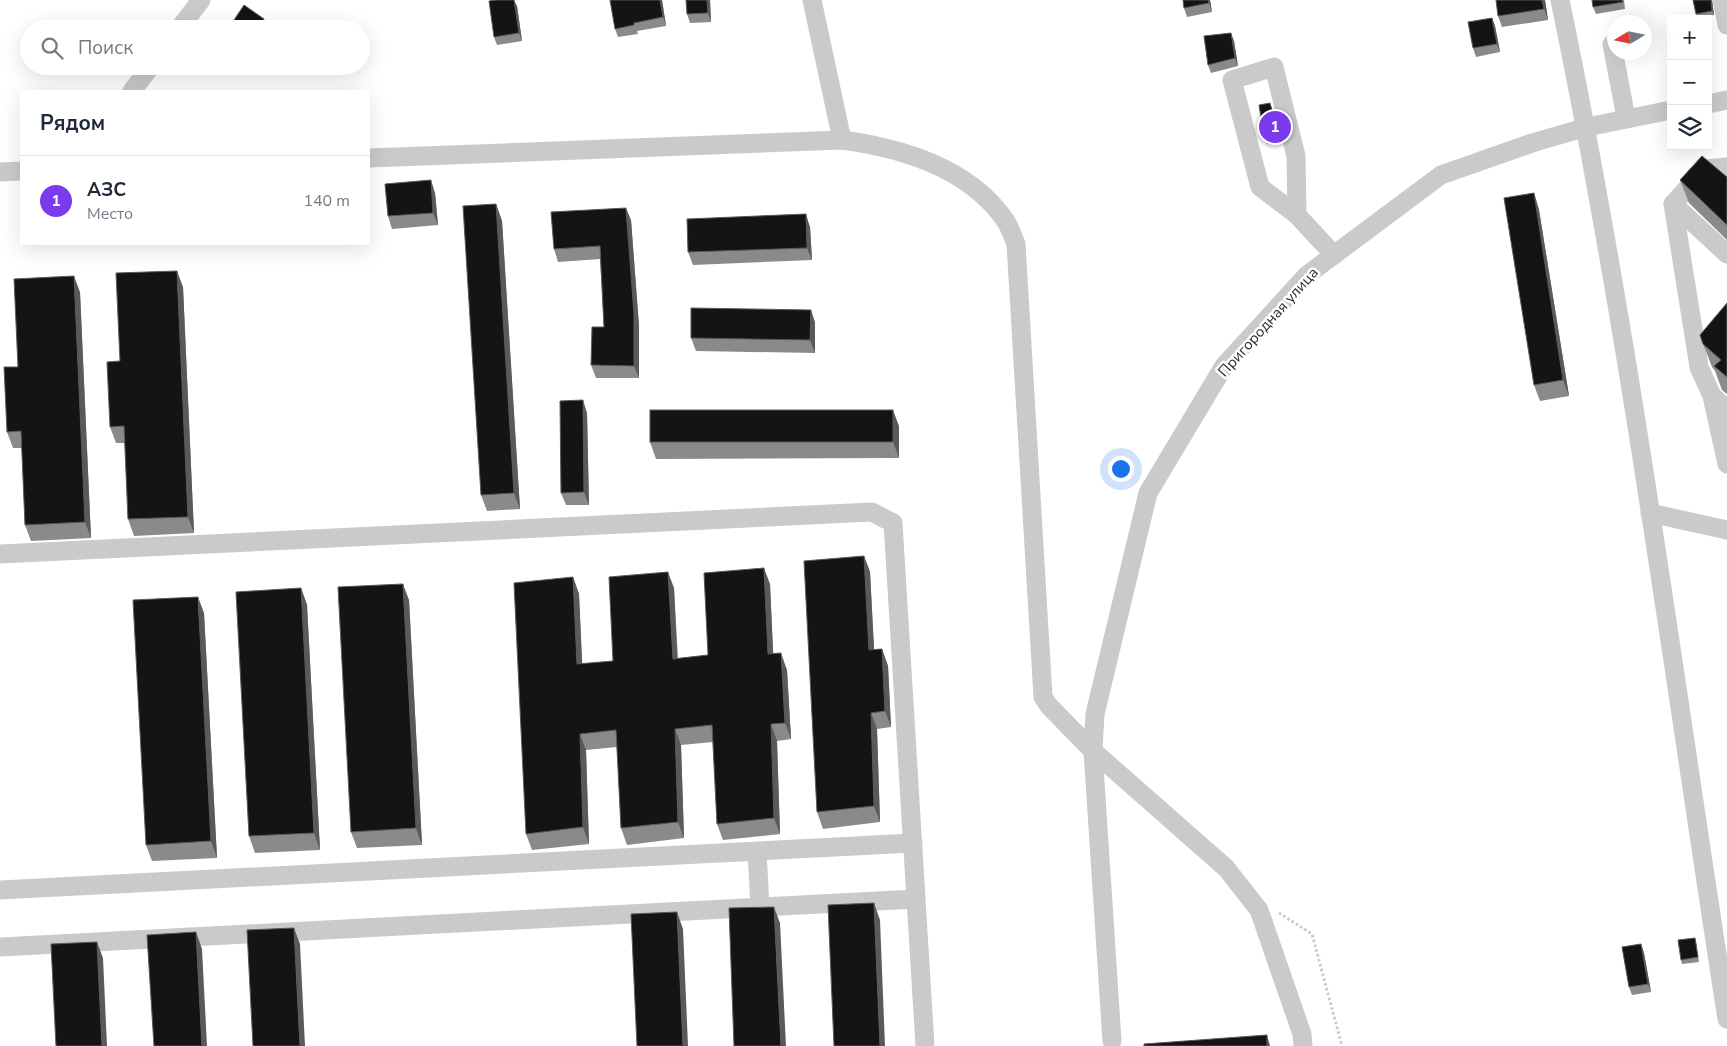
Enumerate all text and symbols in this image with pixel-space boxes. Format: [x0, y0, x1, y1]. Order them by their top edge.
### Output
north arrow [1607, 15, 1652, 60]
map controls [1667, 15, 1712, 150]
button: + [1667, 15, 1712, 60]
search box [20, 20, 370, 75]
icon: search [38, 34, 66, 62]
text: Поиск [78, 35, 133, 61]
button: − [1667, 60, 1712, 105]
button: layers [1667, 105, 1712, 150]
pin: 1 [1259, 108, 1291, 146]
text: Рядом [40, 109, 105, 137]
text: АЗС [87, 177, 126, 203]
text: 1 [51, 190, 61, 212]
text: 140 m [303, 190, 350, 212]
text: Место [87, 203, 133, 225]
street label: Пригородная улица [1213, 263, 1323, 381]
your location [1108, 456, 1134, 482]

